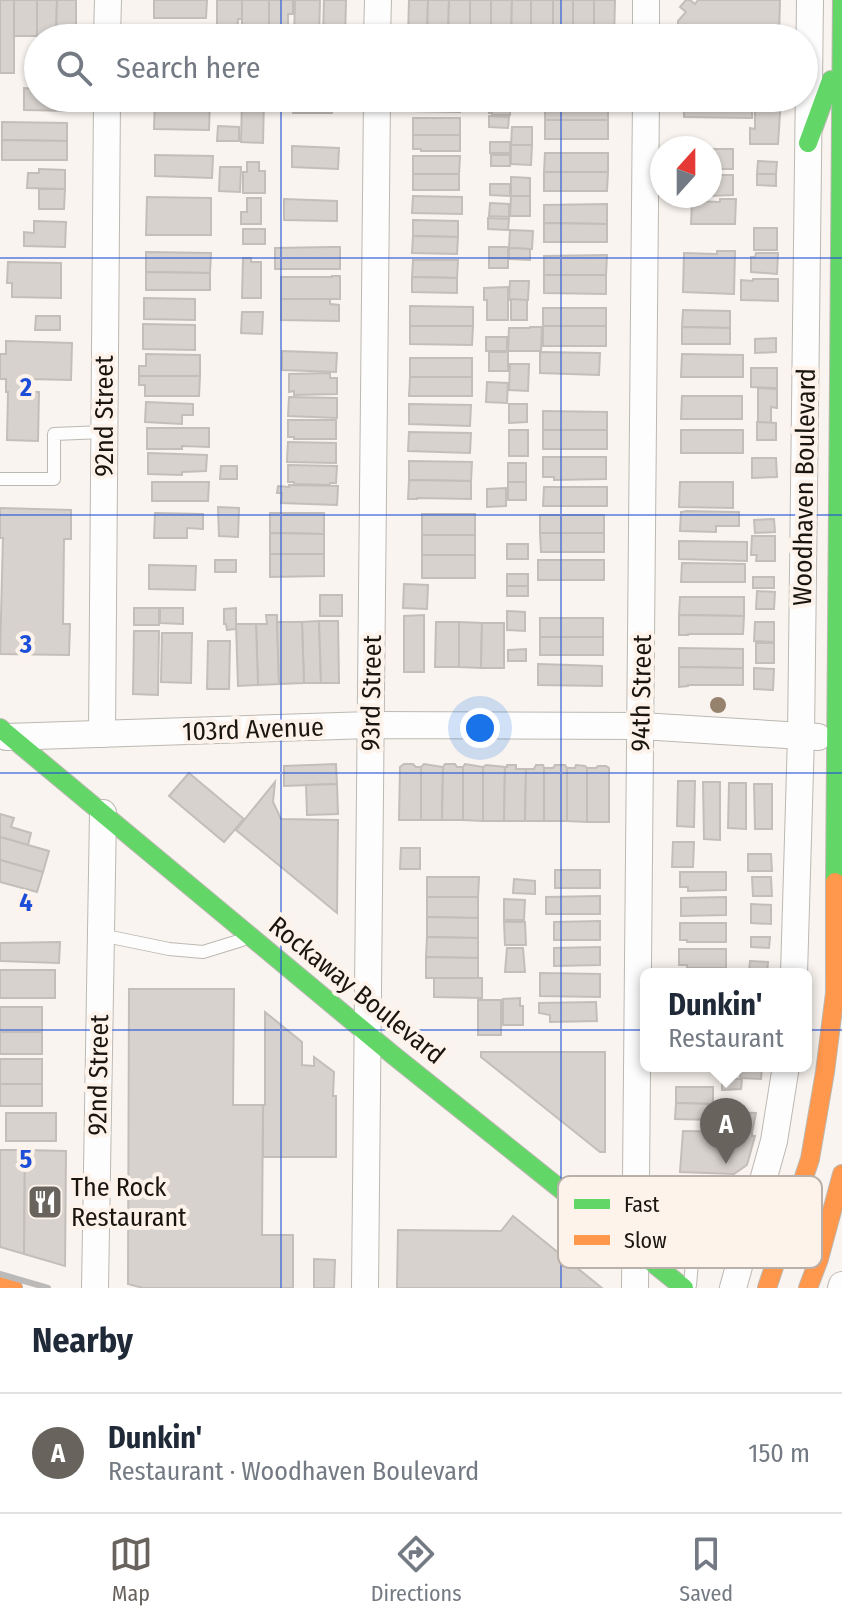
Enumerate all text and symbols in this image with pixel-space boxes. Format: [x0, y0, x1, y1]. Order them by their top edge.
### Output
search box [24, 24, 818, 112]
icon: search [52, 46, 96, 90]
text: Search here [116, 50, 261, 86]
north arrow [650, 136, 722, 208]
street label: 92nd Street [89, 355, 120, 477]
street label: Woodhaven Boulevard [787, 368, 822, 606]
text: 2 [19, 372, 32, 403]
text: 3 [19, 629, 32, 660]
street label: 93rd Street [355, 634, 388, 751]
street label: 94th Street [625, 634, 658, 752]
your location [460, 708, 500, 748]
street label: 103rd Avenue [182, 712, 324, 747]
text: 4 [19, 887, 33, 918]
street label: Rockaway Boulevard [263, 910, 451, 1071]
popup [640, 968, 812, 1072]
text: Dunkin' [668, 987, 763, 1023]
street label: 92nd Street [82, 1014, 115, 1136]
text: Restaurant [668, 1023, 784, 1054]
pin: A [700, 1098, 752, 1164]
text: 5 [20, 1144, 33, 1175]
place label: The Rock Restaurant [71, 1172, 187, 1233]
legend [558, 1176, 822, 1268]
restaurant icon: The Rock Restaurant [26, 1183, 64, 1221]
text: Fast [624, 1191, 660, 1218]
text: Slow [624, 1227, 667, 1254]
text: Nearby [32, 1320, 133, 1361]
text: Dunkin' [108, 1420, 202, 1456]
text: A [51, 1438, 65, 1469]
text: 150 m [748, 1438, 810, 1469]
text: Restaurant · Woodhaven Boulevard [108, 1456, 479, 1487]
tab: Map [109, 1532, 153, 1607]
tab: Directions [371, 1532, 462, 1607]
tab: Saved [679, 1532, 733, 1607]

